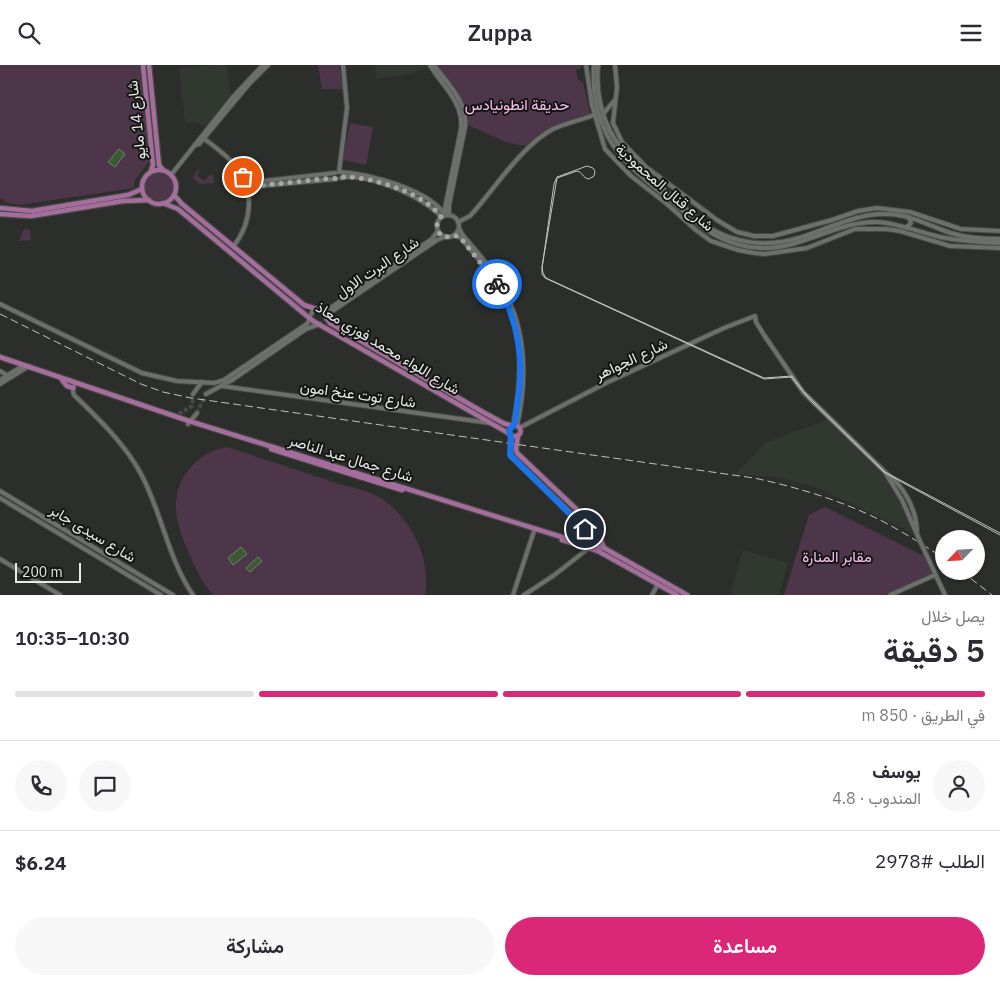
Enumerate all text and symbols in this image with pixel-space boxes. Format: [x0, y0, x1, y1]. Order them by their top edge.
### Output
text: Zuppa [468, 18, 532, 47]
icon: search [15, 19, 43, 47]
icon: menu [957, 19, 985, 47]
street label: شارع 14 مايو [122, 79, 152, 160]
park label: حديقة انطونيادس [465, 95, 569, 115]
street label: شارع قنال المحمودية [611, 139, 718, 237]
pin [222, 156, 264, 198]
icon: bag [229, 163, 257, 191]
street label: شارع البرت الاول [332, 232, 423, 303]
courier [472, 259, 522, 309]
icon: bike [483, 270, 511, 298]
street label: شارع اللواء محمد فوزي معاذ [310, 297, 464, 402]
street label: شارع الجواهر [591, 334, 671, 386]
street label: شارع توت عنخ امون [299, 376, 417, 414]
street label: شارع جمال عبد الناصر [285, 430, 416, 488]
street label: شارع سيدى جابر [45, 499, 140, 568]
pin [564, 508, 606, 550]
icon: home [571, 515, 599, 543]
north arrow [935, 530, 985, 580]
map controls [935, 530, 985, 580]
park label: مقابر المنارة [802, 547, 872, 566]
scale bar [15, 560, 81, 583]
text: 200 m [22, 563, 63, 581]
text: يصل خلال [921, 606, 985, 626]
text: 10:30–10:35 [15, 626, 130, 650]
text: 5 دقيقة [883, 629, 985, 671]
text: في الطريق · 850 m [862, 705, 985, 725]
text: يوسف [872, 759, 921, 783]
button: phone [15, 760, 67, 812]
button: chat [79, 760, 131, 812]
button: person [933, 760, 985, 812]
text: المندوب · 4.8 [832, 788, 921, 808]
text: الطلب #2978 [875, 849, 985, 873]
text: $6.24 [15, 851, 67, 875]
button: مشاركة [15, 917, 495, 975]
button: مساعدة [505, 917, 985, 975]

